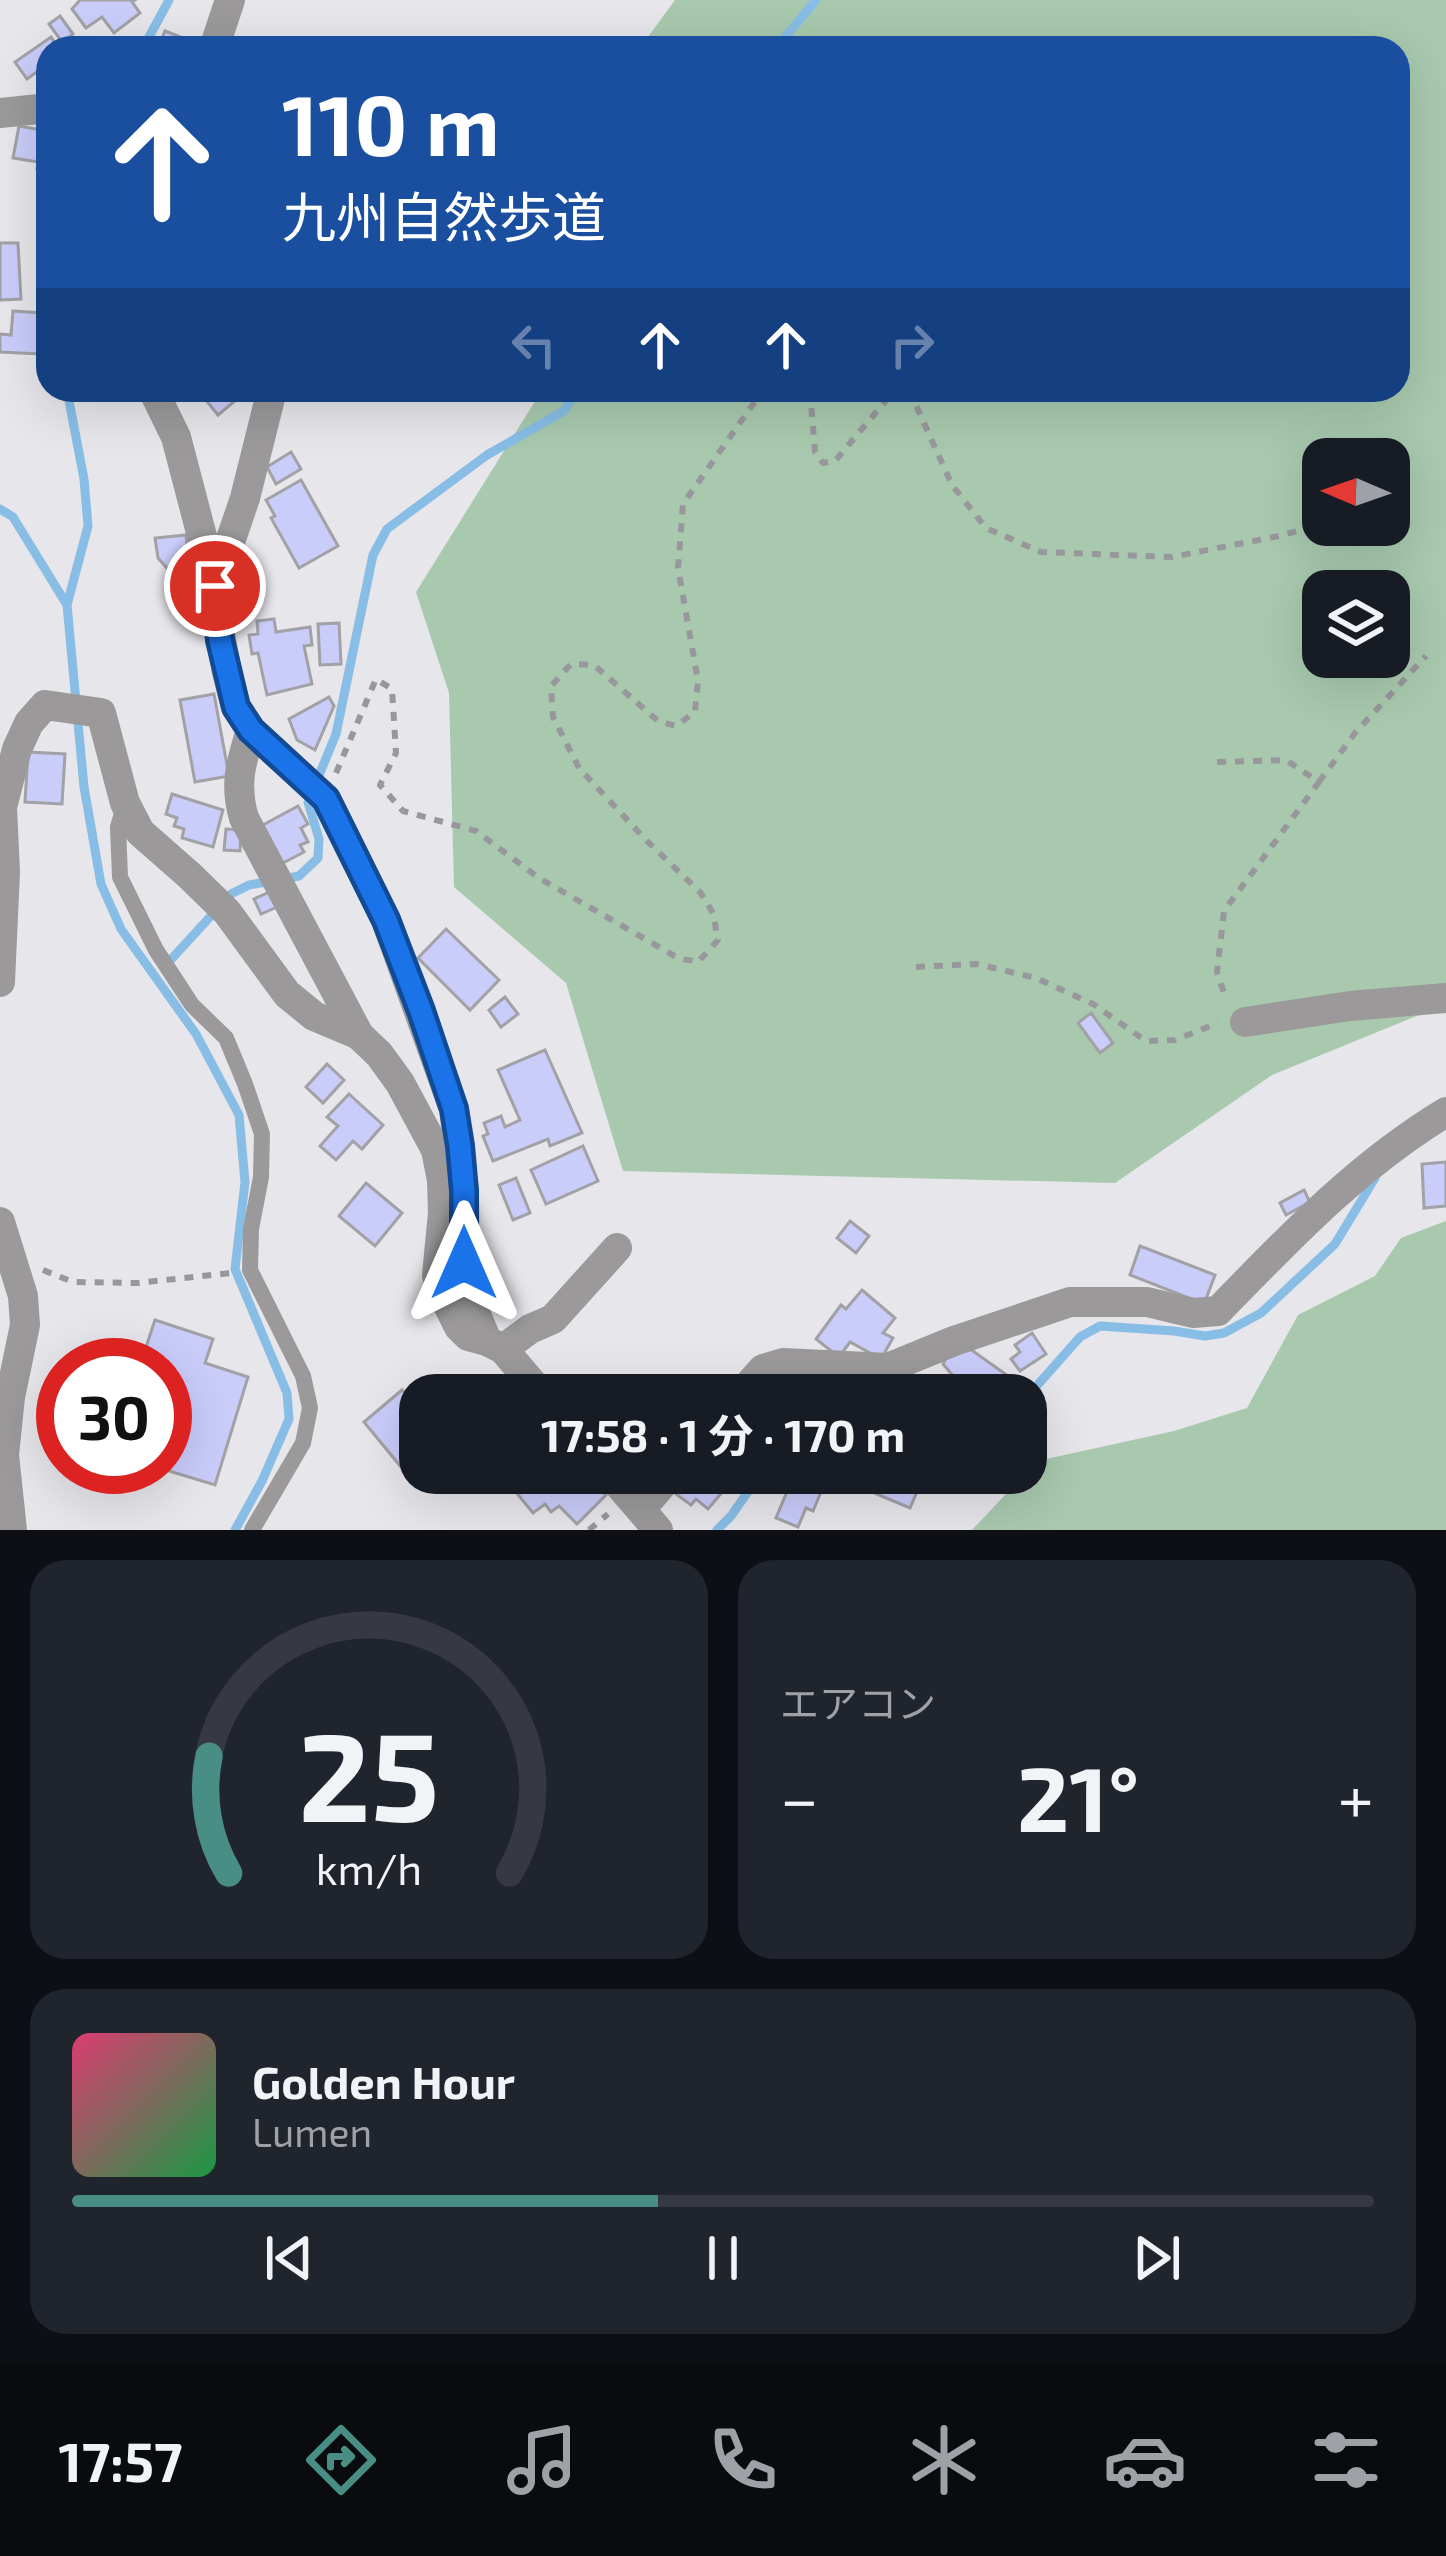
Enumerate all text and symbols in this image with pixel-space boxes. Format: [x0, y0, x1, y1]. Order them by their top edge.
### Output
text: 110 m [282, 72, 500, 173]
icon: ahead [84, 84, 240, 240]
text: 九州自然歩道 [282, 183, 606, 248]
icon: left [501, 312, 567, 378]
icon: ahead [627, 312, 693, 378]
icon: ahead [753, 312, 819, 378]
icon: right [879, 312, 945, 378]
north arrow [1302, 438, 1410, 546]
map controls [1302, 438, 1410, 678]
pin [164, 535, 266, 637]
icon: arrive [182, 553, 248, 619]
button: layers [1302, 570, 1410, 678]
position arrow [401, 1200, 527, 1326]
speed limit sign: 30 [36, 1338, 192, 1494]
text: 17:58 · 1 分 · 170 m [541, 1407, 905, 1461]
text: エアコン [780, 1679, 936, 1726]
text: 25 [298, 1697, 440, 1847]
text: 21° [1017, 1742, 1139, 1850]
text: − [780, 1757, 819, 1836]
text: + [1338, 1757, 1374, 1836]
text: km/h [316, 1841, 422, 1893]
text: Golden Hour [252, 2054, 515, 2108]
text: Lumen [252, 2108, 372, 2155]
icon: previous [256, 2225, 322, 2291]
icon: pause [690, 2225, 756, 2291]
icon: next [1124, 2225, 1190, 2291]
icon: directions [299, 2418, 383, 2502]
icon: music [500, 2418, 584, 2502]
icon: phone [701, 2418, 785, 2502]
icon: climate [902, 2418, 986, 2502]
icon: car [1103, 2418, 1187, 2502]
icon: filters [1304, 2418, 1388, 2502]
text: 17:57 [58, 2428, 182, 2493]

